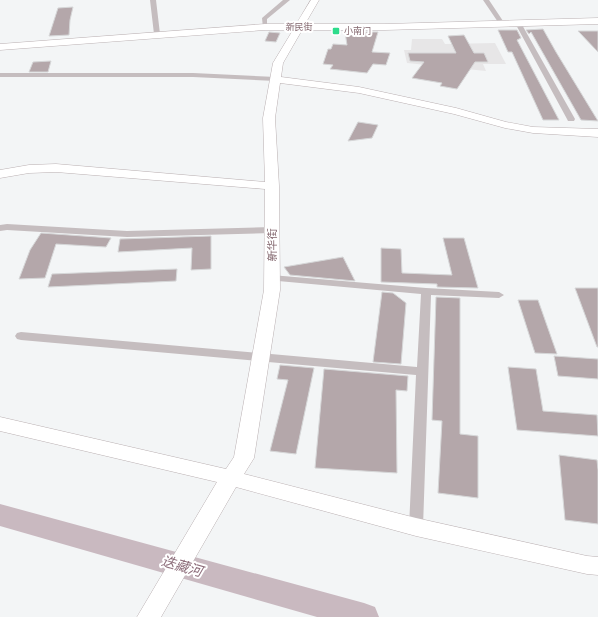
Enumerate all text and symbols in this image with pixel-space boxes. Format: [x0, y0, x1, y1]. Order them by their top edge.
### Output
street label: 新民街 [285, 21, 313, 33]
place label: 小南门 [344, 25, 371, 37]
marker: 小南门 [331, 26, 341, 36]
street label: 新华街 [265, 229, 279, 262]
water label: 迭藏河 [159, 552, 208, 581]

